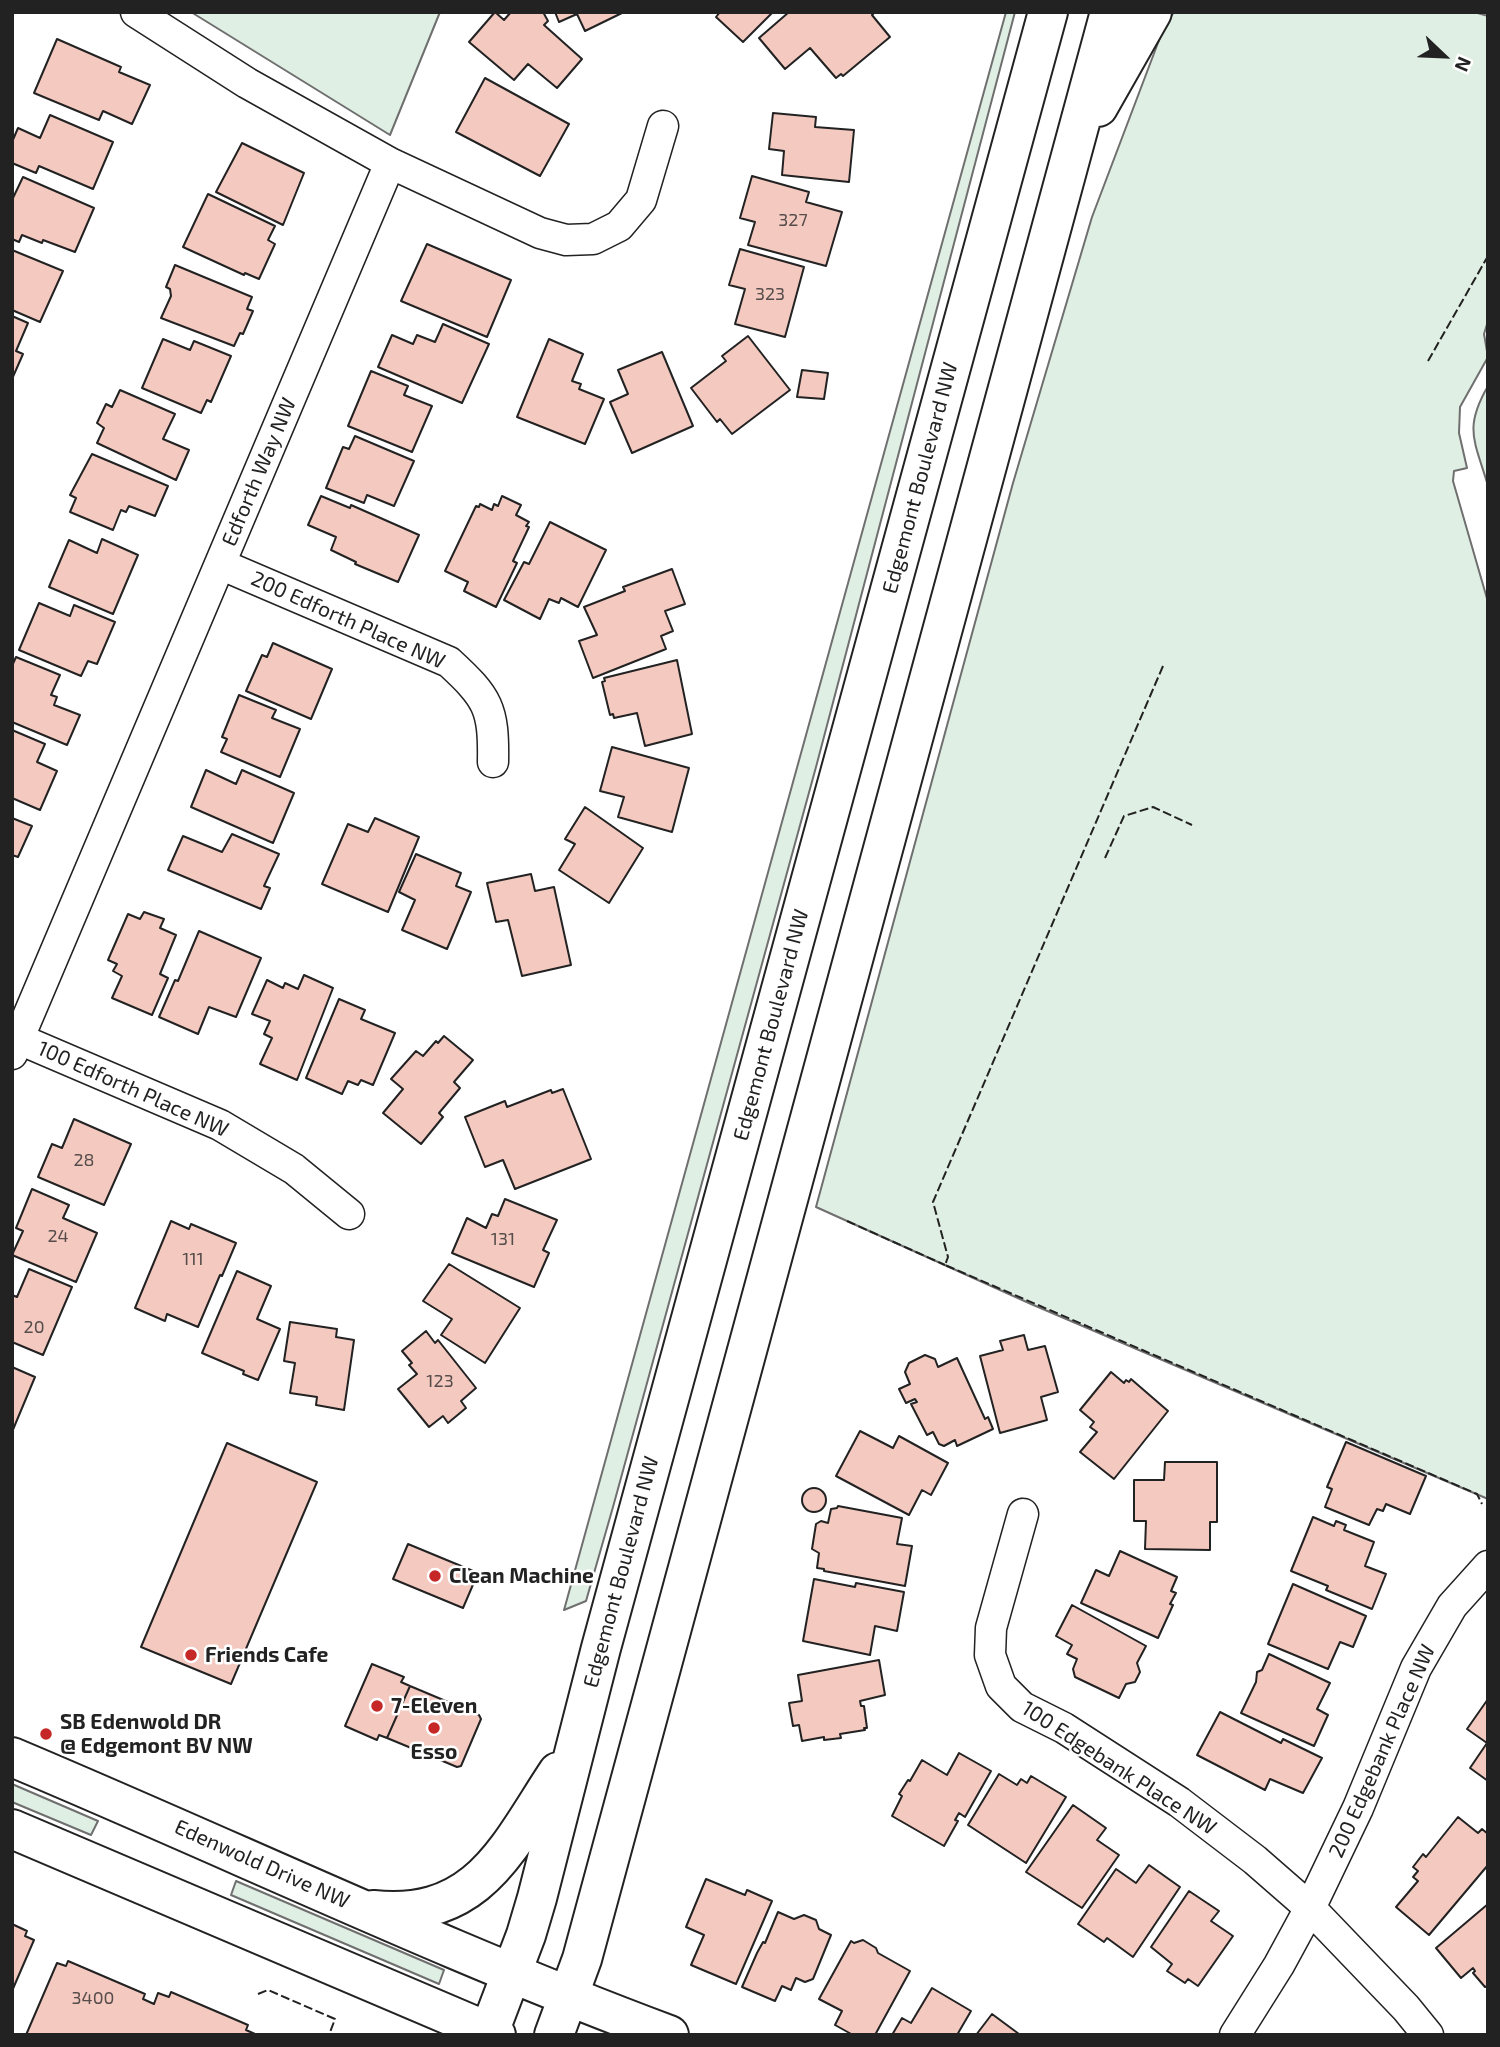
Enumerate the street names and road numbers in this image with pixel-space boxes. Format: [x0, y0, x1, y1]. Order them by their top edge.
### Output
street label: Edgemont Boulevard NW [877, 360, 963, 596]
street label: Edforth Way NW [216, 394, 302, 550]
street label: 200 Edforth Place NW [247, 566, 449, 674]
street label: Edgemont Boulevard NW [728, 907, 814, 1143]
street label: 100 Edforth Place NW [34, 1036, 232, 1142]
street label: Edgemont Boulevard NW [578, 1454, 664, 1690]
street label: 200 Edgebank Place NW [1324, 1641, 1440, 1861]
street label: 100 Edgebank Place NW [1017, 1696, 1221, 1840]
street label: Edenwold Drive NW [171, 1814, 353, 1914]

